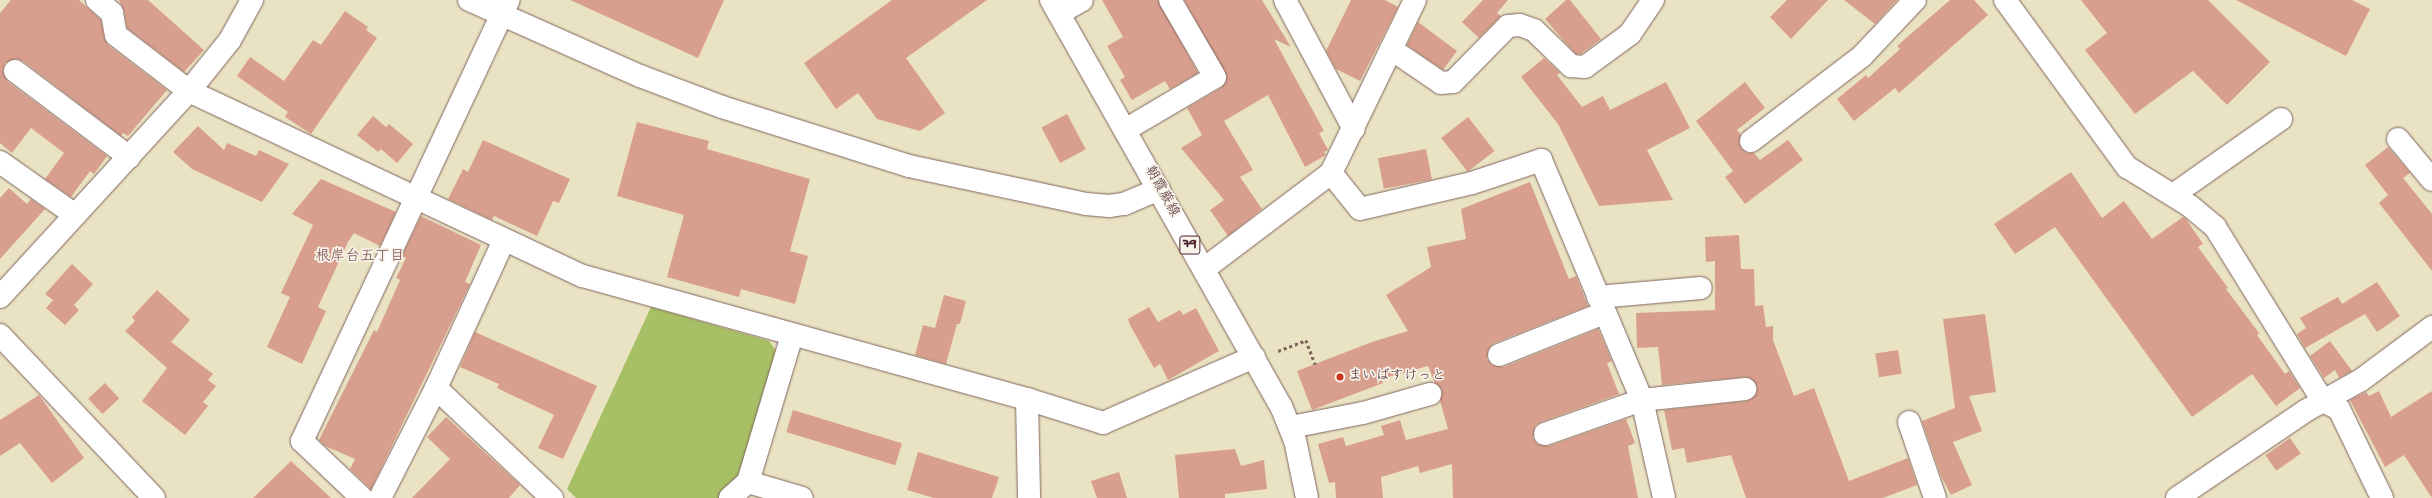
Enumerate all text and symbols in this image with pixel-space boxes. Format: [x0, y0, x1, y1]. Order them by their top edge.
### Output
street label: 朝霞蕨線 [1140, 163, 1182, 221]
road number: 79 [1179, 234, 1201, 256]
district label: 根岸台五丁目 [315, 249, 405, 267]
place label: まいばすけっと [1348, 369, 1446, 385]
marker: まいばすけっと [1335, 372, 1345, 382]

